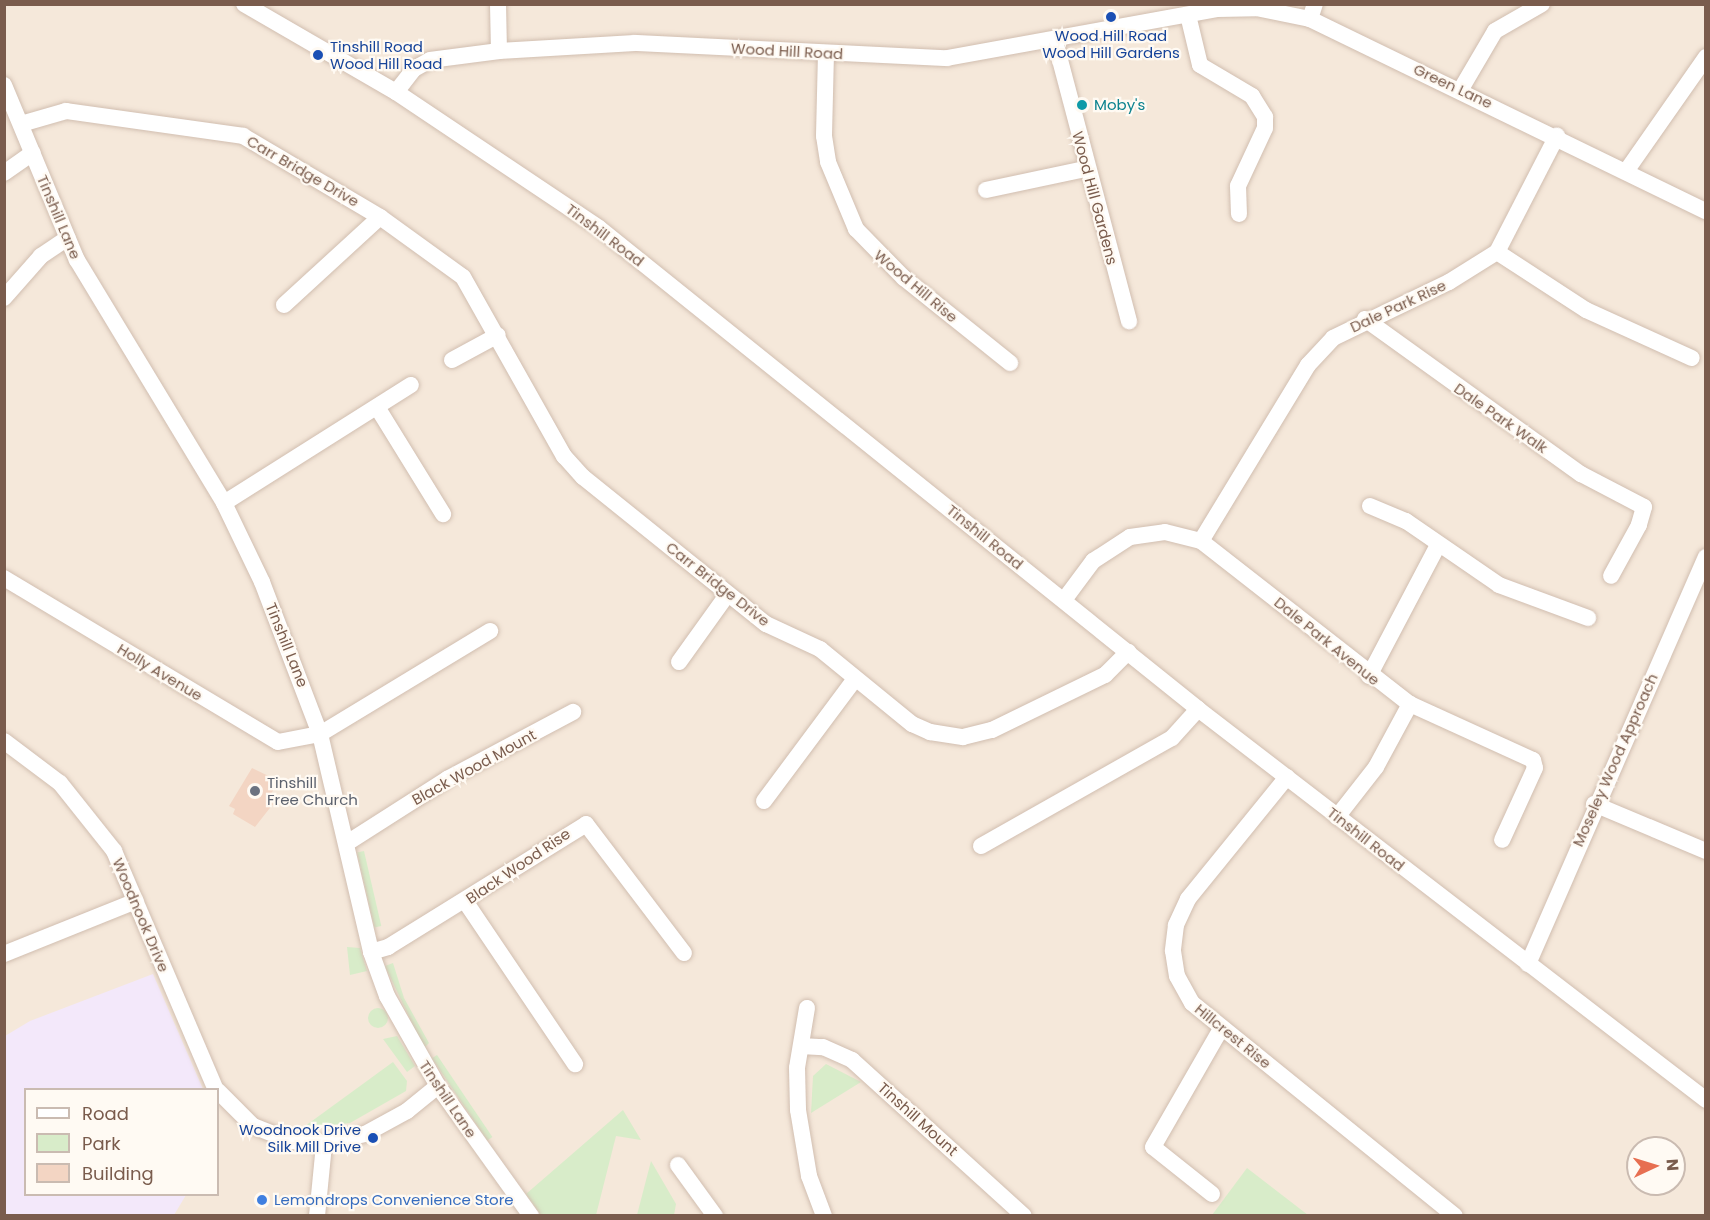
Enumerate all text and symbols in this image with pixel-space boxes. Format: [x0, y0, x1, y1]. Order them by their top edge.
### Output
marker: Wood Hill Road Wood Hill Gardens [1104, 10, 1118, 24]
place label: Wood Hill Road Wood Hill Gardens [1042, 26, 1180, 61]
place label: Tinshill Road Wood Hill Road [330, 37, 442, 72]
street label: Wood Hill Road [730, 39, 844, 63]
marker: Tinshill Road Wood Hill Road [311, 48, 325, 62]
street label: Green Lane [1411, 60, 1495, 112]
place label: Moby's [1094, 96, 1145, 114]
marker: Moby's [1075, 98, 1089, 112]
street label: Wood Hill Gardens [1068, 129, 1122, 267]
street label: Carr Bridge Drive [244, 132, 362, 210]
street label: Tinshill Lane [33, 172, 85, 262]
street label: Tinshill Road [562, 200, 648, 270]
street label: Wood Hill Rise [871, 246, 961, 326]
street label: Dale Park Rise [1347, 276, 1449, 336]
street label: Dale Park Walk [1451, 379, 1551, 457]
street label: Tinshill Road [943, 501, 1027, 573]
street label: Carr Bridge Drive [663, 538, 773, 630]
street label: Dale Park Avenue [1271, 593, 1383, 689]
street label: Tinshill Lane [262, 600, 312, 690]
street label: Holly Avenue [114, 640, 206, 704]
street label: Moseley Wood Approach [1569, 671, 1661, 849]
street label: Black Wood Mount [409, 725, 539, 809]
place label: Tinshill Free Church [267, 773, 358, 808]
marker: Tinshill Free Church [248, 784, 262, 798]
street label: Tinshill Road [1324, 803, 1408, 875]
street label: Black Wood Rise [462, 824, 574, 908]
street label: Woodnook Drive [109, 855, 173, 975]
street label: Hillcrest Rise [1191, 1000, 1275, 1072]
street label: Tinshill Lane [416, 1057, 480, 1141]
street label: Tinshill Mount [874, 1078, 962, 1160]
legend [24, 1088, 219, 1196]
text: Road [82, 1101, 129, 1126]
place label: Woodnook Drive Silk Mill Drive [239, 1120, 361, 1155]
text: Park [82, 1131, 121, 1156]
marker: Woodnook Drive Silk Mill Drive [366, 1131, 380, 1145]
north arrow [1626, 1136, 1686, 1196]
text: N [1661, 1158, 1684, 1172]
text: Building [82, 1161, 154, 1186]
place label: Lemondrops Convenience Store [274, 1191, 514, 1209]
marker: Lemondrops Convenience Store [255, 1193, 269, 1207]

